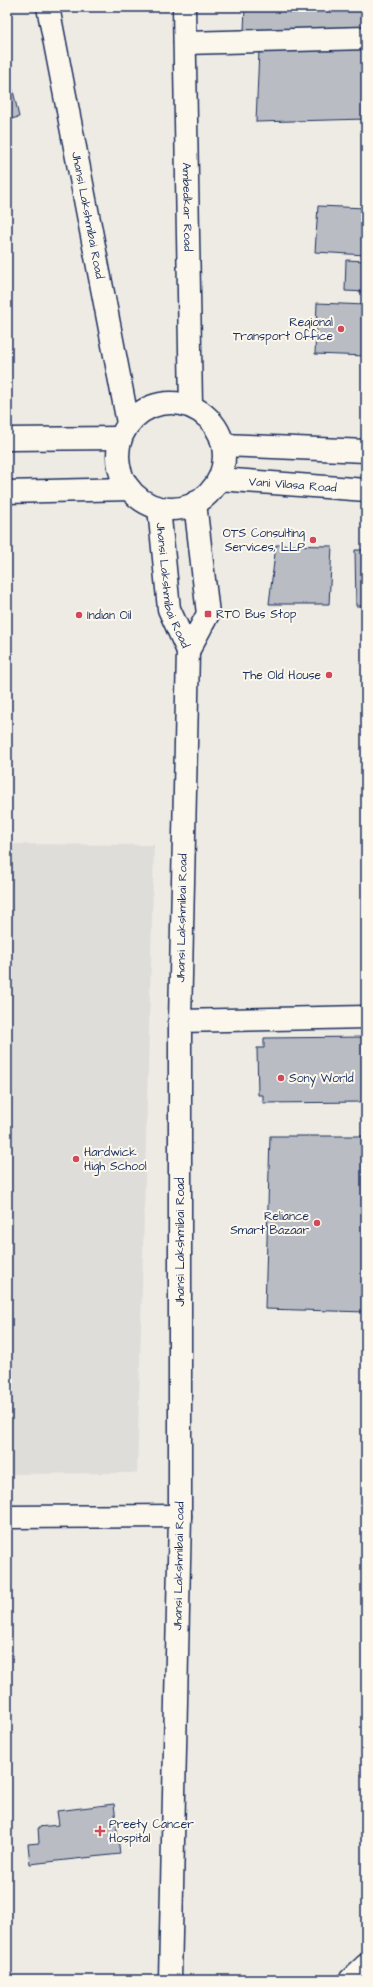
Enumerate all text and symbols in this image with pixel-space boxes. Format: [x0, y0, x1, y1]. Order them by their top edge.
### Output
street label: Jhansi Lakshmibai Road [67, 150, 109, 280]
street label: Ambedkar Road [178, 162, 197, 252]
place label: Regional Transport Office [233, 314, 334, 345]
marker: Regional Transport Office [336, 324, 346, 334]
street label: Vani Vilasa Road [248, 473, 337, 496]
street label: Jhansi Lakshmibai Road [152, 522, 194, 651]
place label: OTS Consulting Services, LLP [223, 525, 305, 556]
marker: OTS Consulting Services, LLP [308, 535, 318, 545]
place label: RTO Bus Stop [216, 606, 297, 623]
place label: Indian Oil [87, 607, 132, 624]
marker: RTO Bus Stop [203, 609, 213, 619]
marker: Indian Oil [74, 610, 84, 620]
place label: The Old House [243, 667, 321, 684]
marker: The Old House [324, 670, 334, 680]
street label: Jhansi Lakshmibai Road [172, 853, 192, 983]
place label: Sony World [289, 1070, 354, 1088]
marker: Sony World [276, 1073, 286, 1083]
place label: Hardwick High School [84, 1144, 147, 1176]
marker: Hardwick High School [71, 1154, 81, 1164]
street label: Jhansi Lakshmibai Road [172, 1178, 189, 1306]
place label: Reliance Smart Bazaar [230, 1208, 309, 1239]
marker: Reliance Smart Bazaar [312, 1218, 322, 1228]
street label: Jhansi Lakshmibai Road [169, 1501, 189, 1631]
place label: Preety Cancer Hospital [109, 1816, 194, 1847]
marker: Preety Cancer Hospital [94, 1825, 106, 1837]

